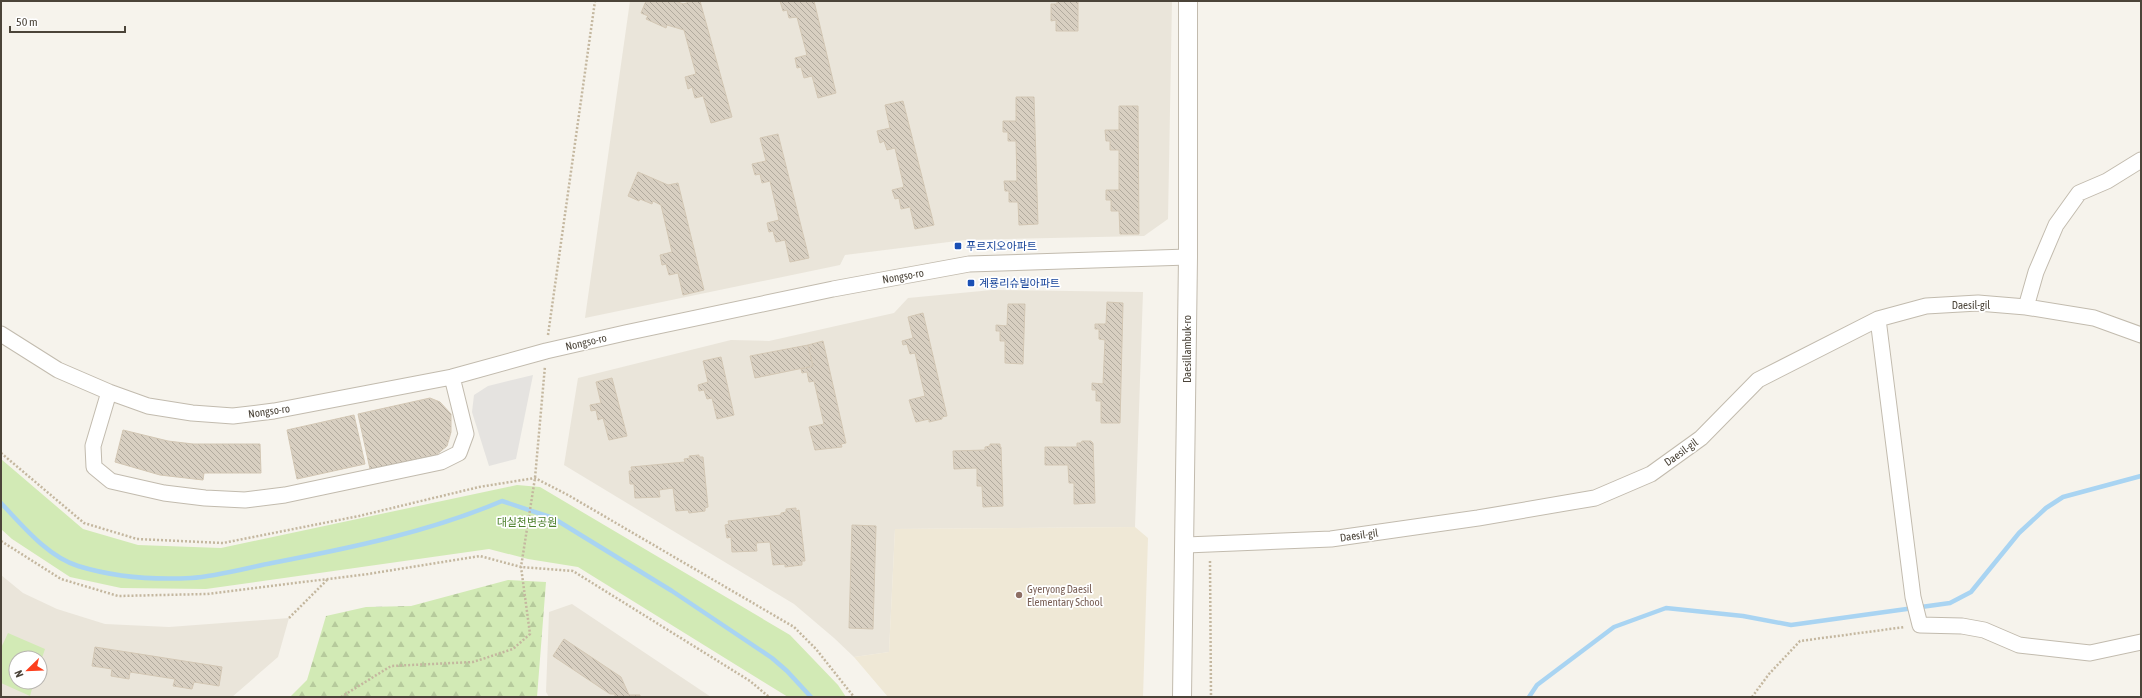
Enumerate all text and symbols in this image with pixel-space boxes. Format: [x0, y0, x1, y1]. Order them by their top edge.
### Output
scale bar [10, 8, 125, 34]
text: 50 m [16, 15, 38, 29]
place label: 푸르지오아파트 [966, 240, 1037, 252]
marker: 푸르지오아파트 [953, 241, 963, 251]
street label: Nongso-ro [881, 266, 925, 286]
place label: 계룡리슈빌아파트 [979, 277, 1060, 289]
marker: 계룡리슈빌아파트 [966, 278, 976, 288]
street label: Daesil-gil [1952, 299, 1990, 311]
street label: Daesillambuk-ro [1181, 315, 1193, 383]
street label: Nongso-ro [564, 331, 608, 353]
street label: Nongso-ro [247, 402, 291, 420]
street label: Daesil-gil [1662, 436, 1700, 468]
park label: 대실천변공원 [497, 516, 557, 528]
street label: Daesil-gil [1339, 526, 1379, 544]
place label: Gyeryong Daesil Elementary School [1027, 583, 1103, 608]
marker: Gyeryong Daesil Elementary School [1014, 590, 1024, 600]
north arrow [8, 650, 48, 690]
text: N [12, 669, 26, 679]

